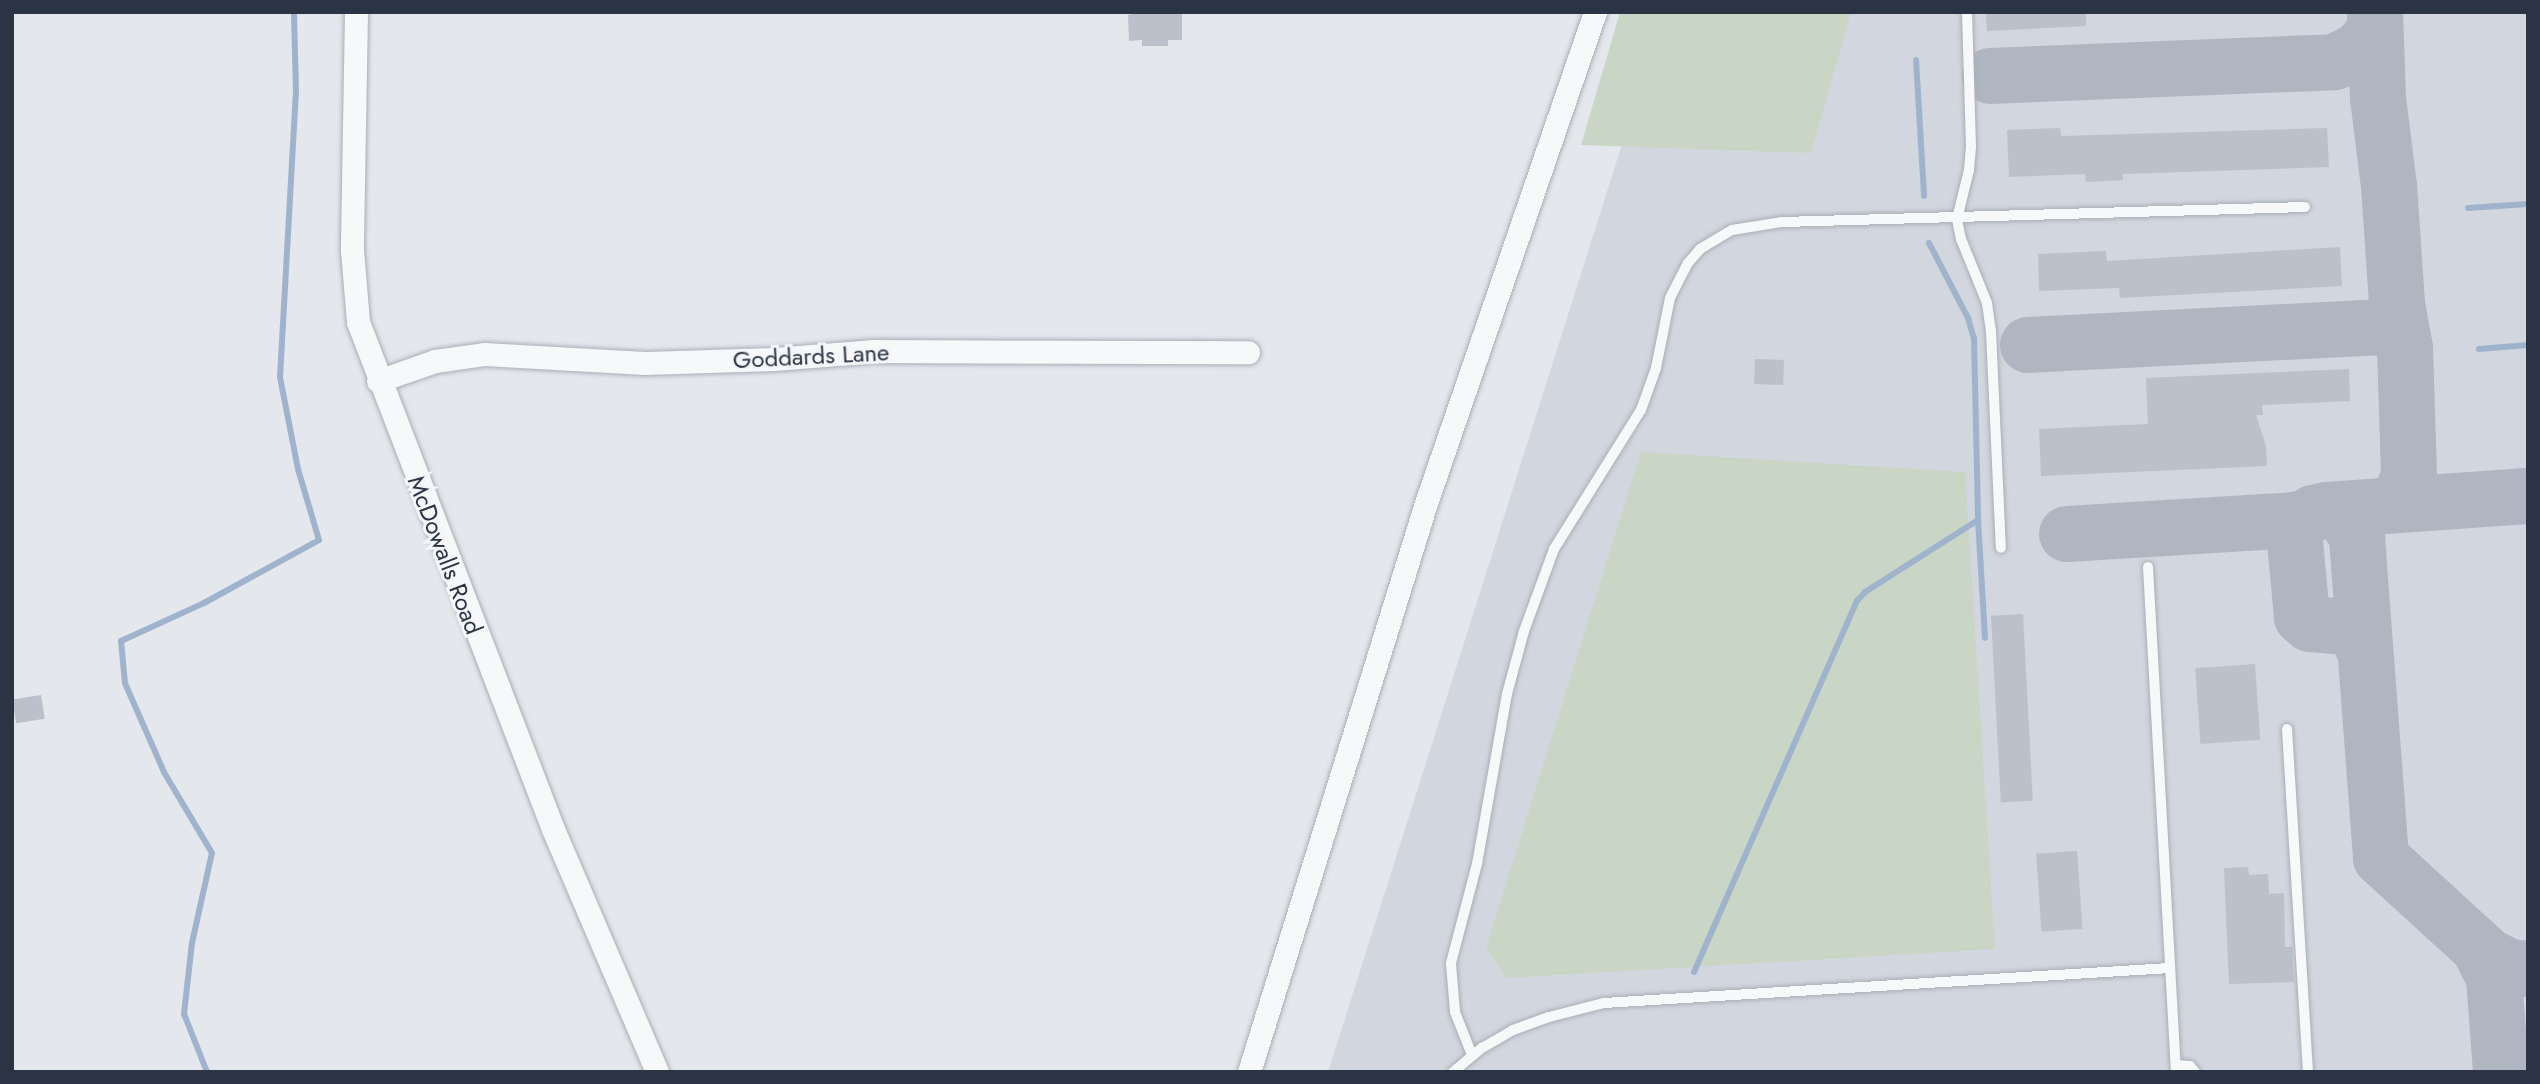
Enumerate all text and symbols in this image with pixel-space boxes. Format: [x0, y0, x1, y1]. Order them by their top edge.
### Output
street label: Goddards Lane [732, 338, 890, 374]
street label: McDowalls Road [402, 472, 488, 638]

